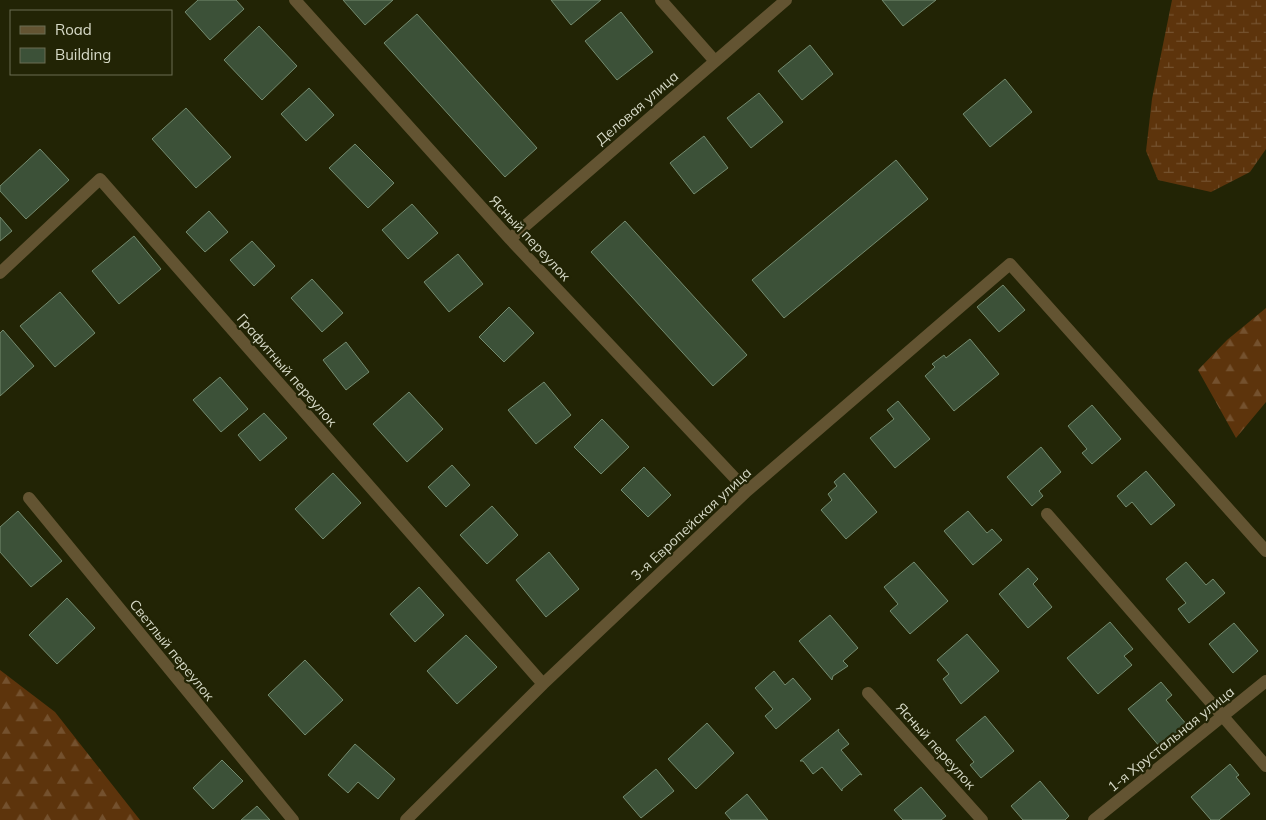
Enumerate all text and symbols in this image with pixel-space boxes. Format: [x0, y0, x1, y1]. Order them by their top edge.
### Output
legend [10, 10, 172, 75]
text: Road [55, 20, 92, 39]
text: Building [55, 45, 111, 64]
street label: Деловая улица [592, 67, 682, 149]
street label: Ясный переулок [486, 191, 575, 285]
street label: Графитный переулок [233, 310, 341, 431]
street label: 3-я Европейская улица [627, 463, 755, 585]
street label: Светлый переулок [126, 596, 219, 705]
street label: 1-я Хрустальная улица [1104, 682, 1238, 796]
street label: Ясный переулок [892, 699, 980, 794]

